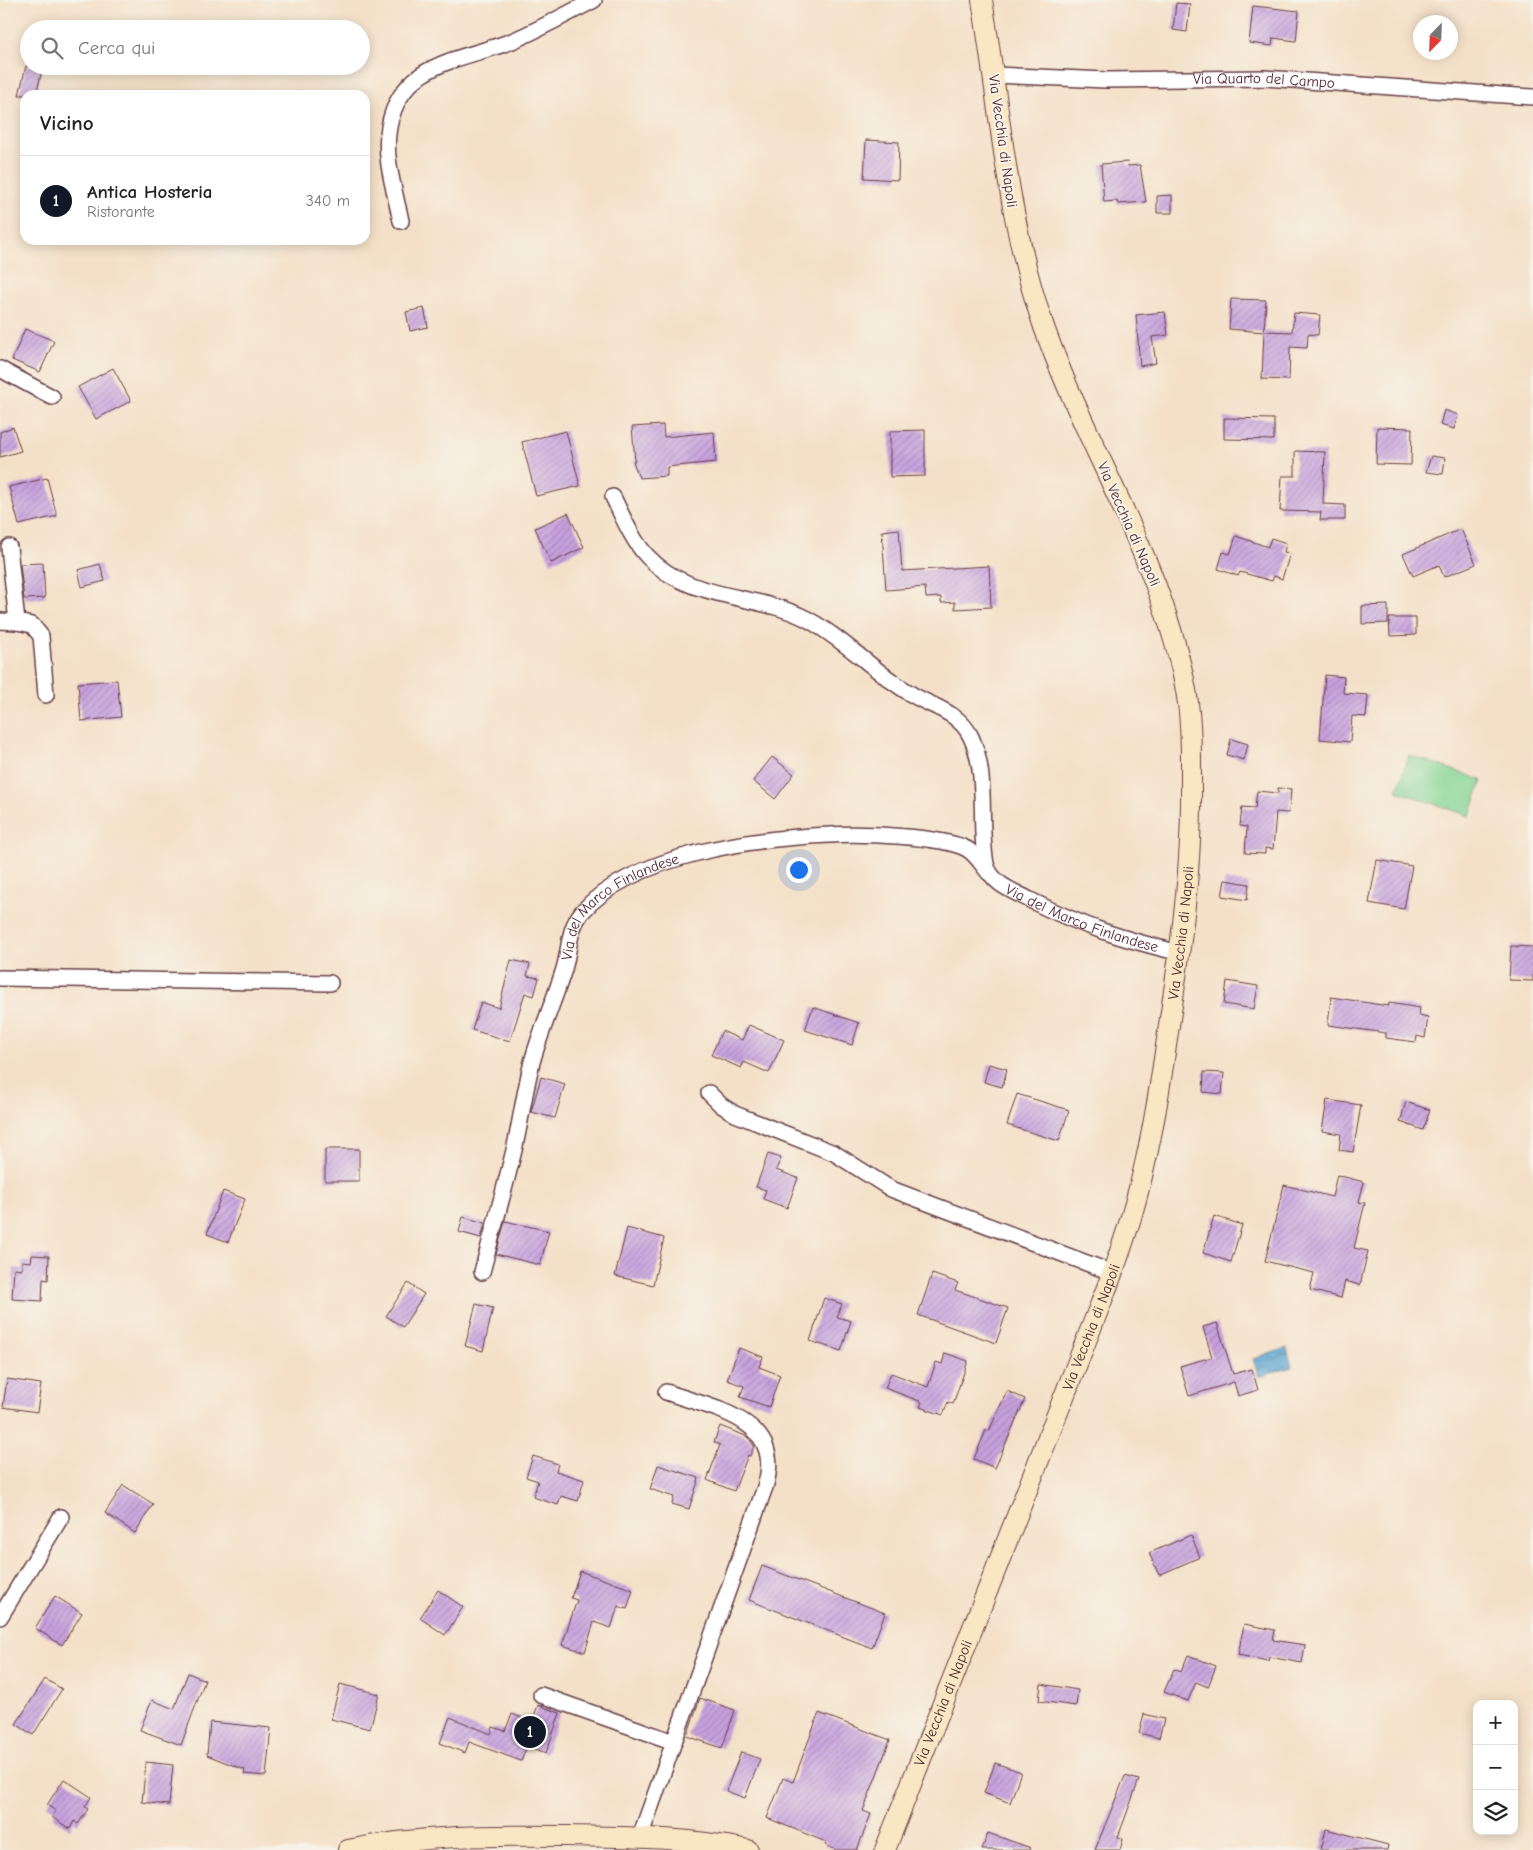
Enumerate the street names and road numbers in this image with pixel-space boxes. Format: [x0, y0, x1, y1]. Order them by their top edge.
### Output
street label: Via Quarto del Campo [1193, 69, 1335, 92]
street label: Via Vecchia di Napoli [985, 73, 1021, 209]
street label: Via Vecchia di Napoli [1094, 459, 1164, 589]
street label: Via del Marco Finlandese [557, 849, 681, 962]
street label: Via Vecchia di Napoli [1164, 866, 1197, 1001]
street label: Via del Marco Finlandese [1002, 880, 1161, 956]
street label: Via Vecchia di Napoli [1058, 1262, 1124, 1393]
street label: Via Vecchia di Napoli [910, 1637, 976, 1769]

